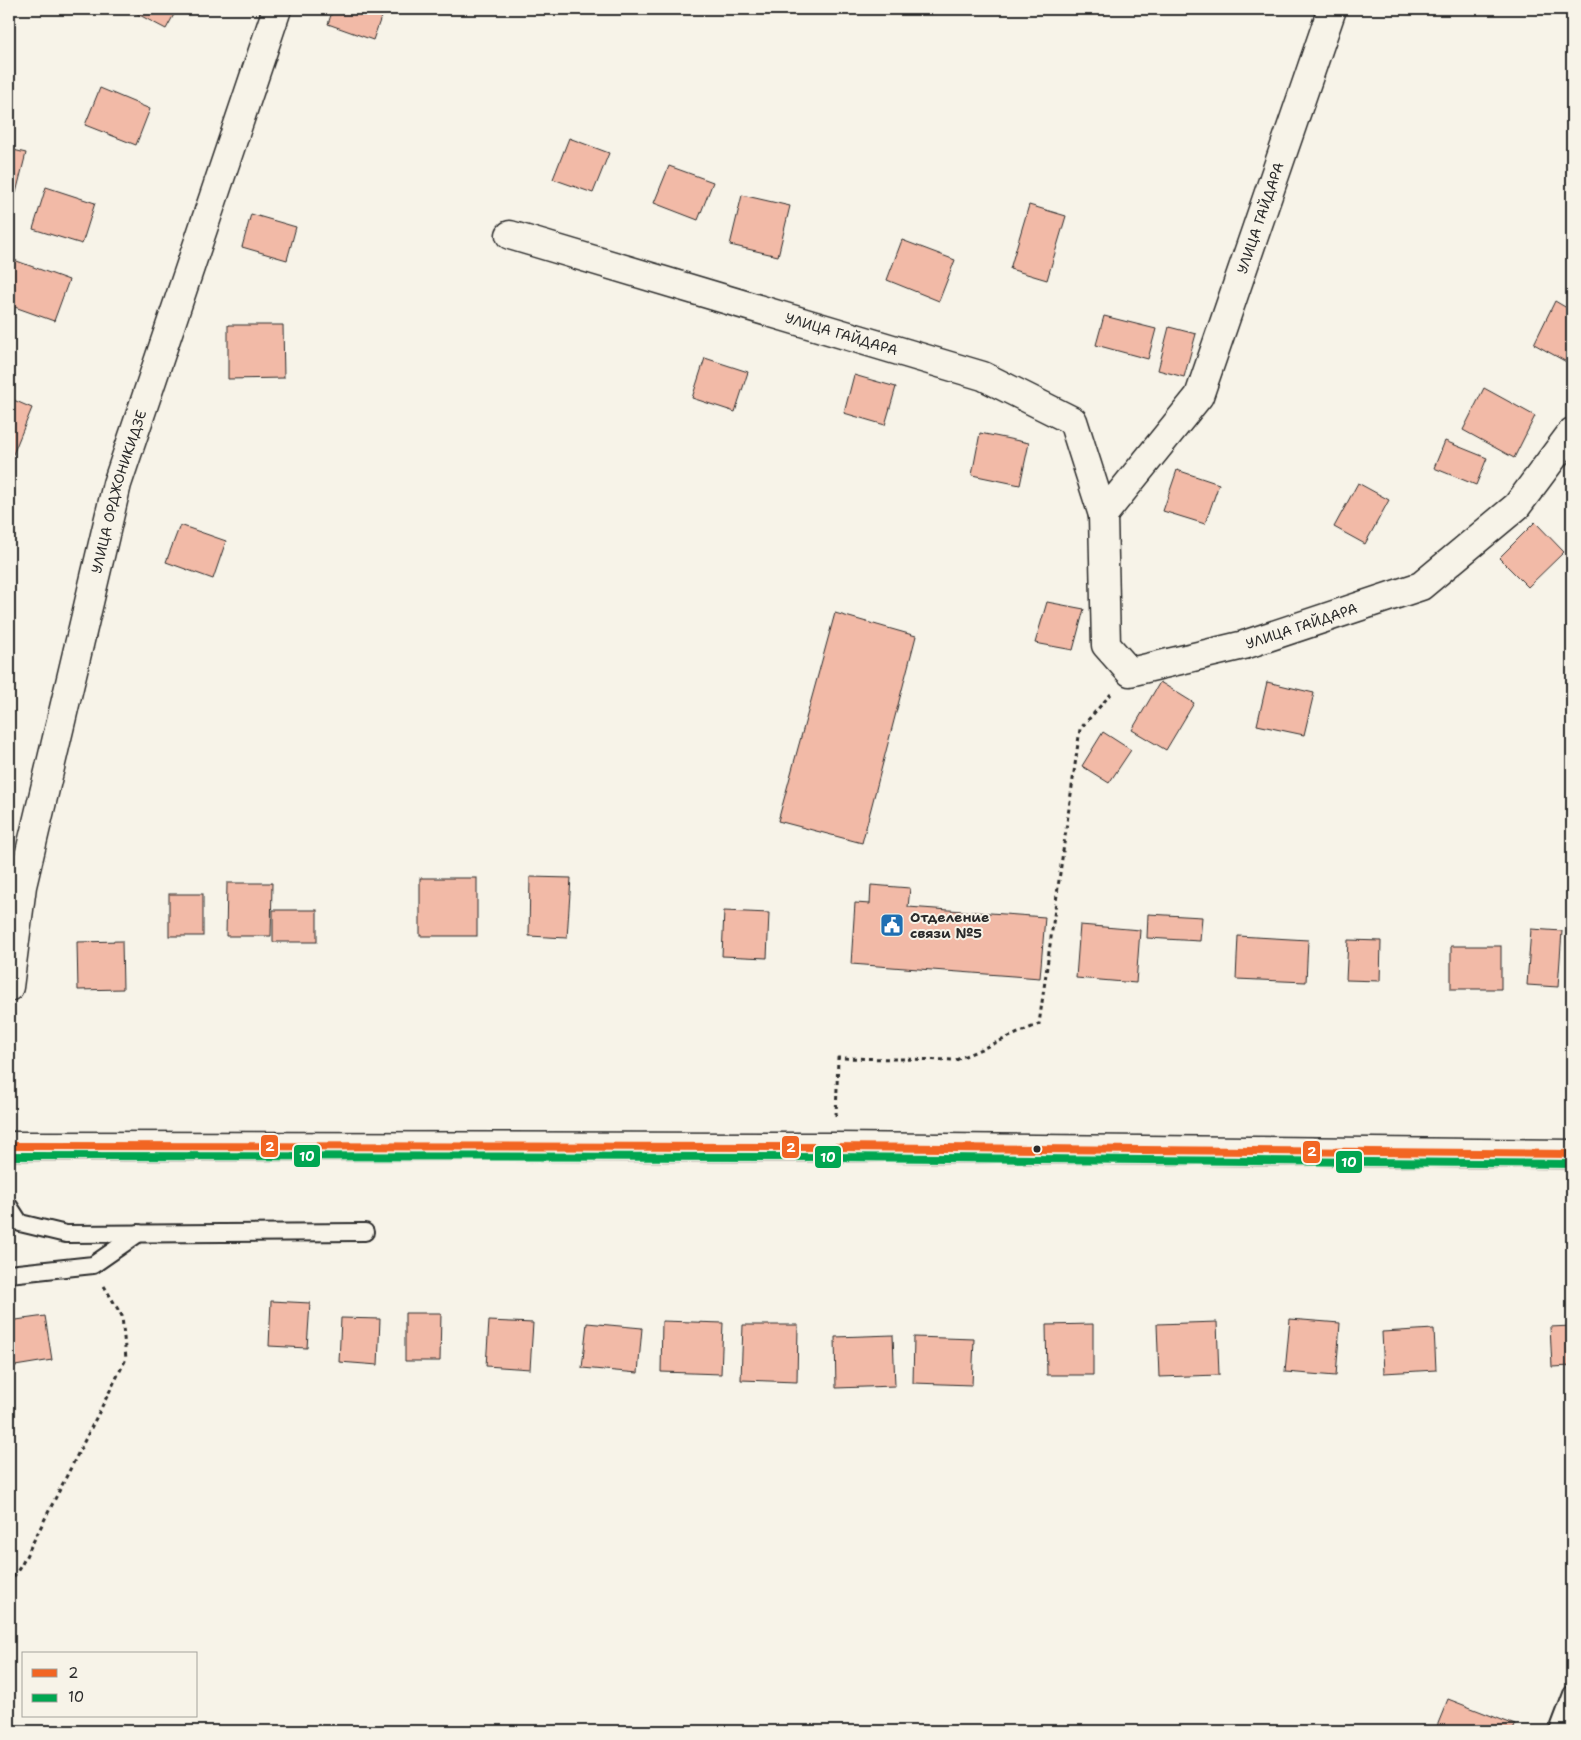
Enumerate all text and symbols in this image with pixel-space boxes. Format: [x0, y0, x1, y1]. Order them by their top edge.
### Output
street label: УЛИЦА ГАЙДАРА [1233, 160, 1288, 276]
street label: УЛИЦА ГАЙДАРА [783, 309, 900, 359]
street label: УЛИЦА ОРДЖОНИКИДЗЕ [87, 407, 150, 575]
street label: УЛИЦА ГАЙДАРА [1243, 599, 1360, 653]
place label: Отделение связи №5 [910, 908, 989, 942]
public building icon: Отделение связи №5 [879, 912, 905, 938]
line badge: 2 [260, 1134, 279, 1158]
line badge: 2 [781, 1135, 800, 1159]
text: 2 [265, 1137, 275, 1155]
text: 2 [786, 1138, 796, 1156]
line badge: 2 [1302, 1140, 1321, 1164]
text: 2 [1307, 1142, 1317, 1160]
line badge: 10 [293, 1144, 321, 1168]
unlabelled marker [1032, 1144, 1042, 1154]
line badge: 10 [814, 1145, 842, 1169]
text: 10 [299, 1147, 315, 1165]
text: 10 [820, 1148, 836, 1166]
line badge: 10 [1335, 1150, 1363, 1174]
text: 10 [1341, 1153, 1357, 1171]
legend [22, 1652, 198, 1718]
text: 2 [68, 1663, 79, 1683]
text: 10 [68, 1687, 84, 1707]

